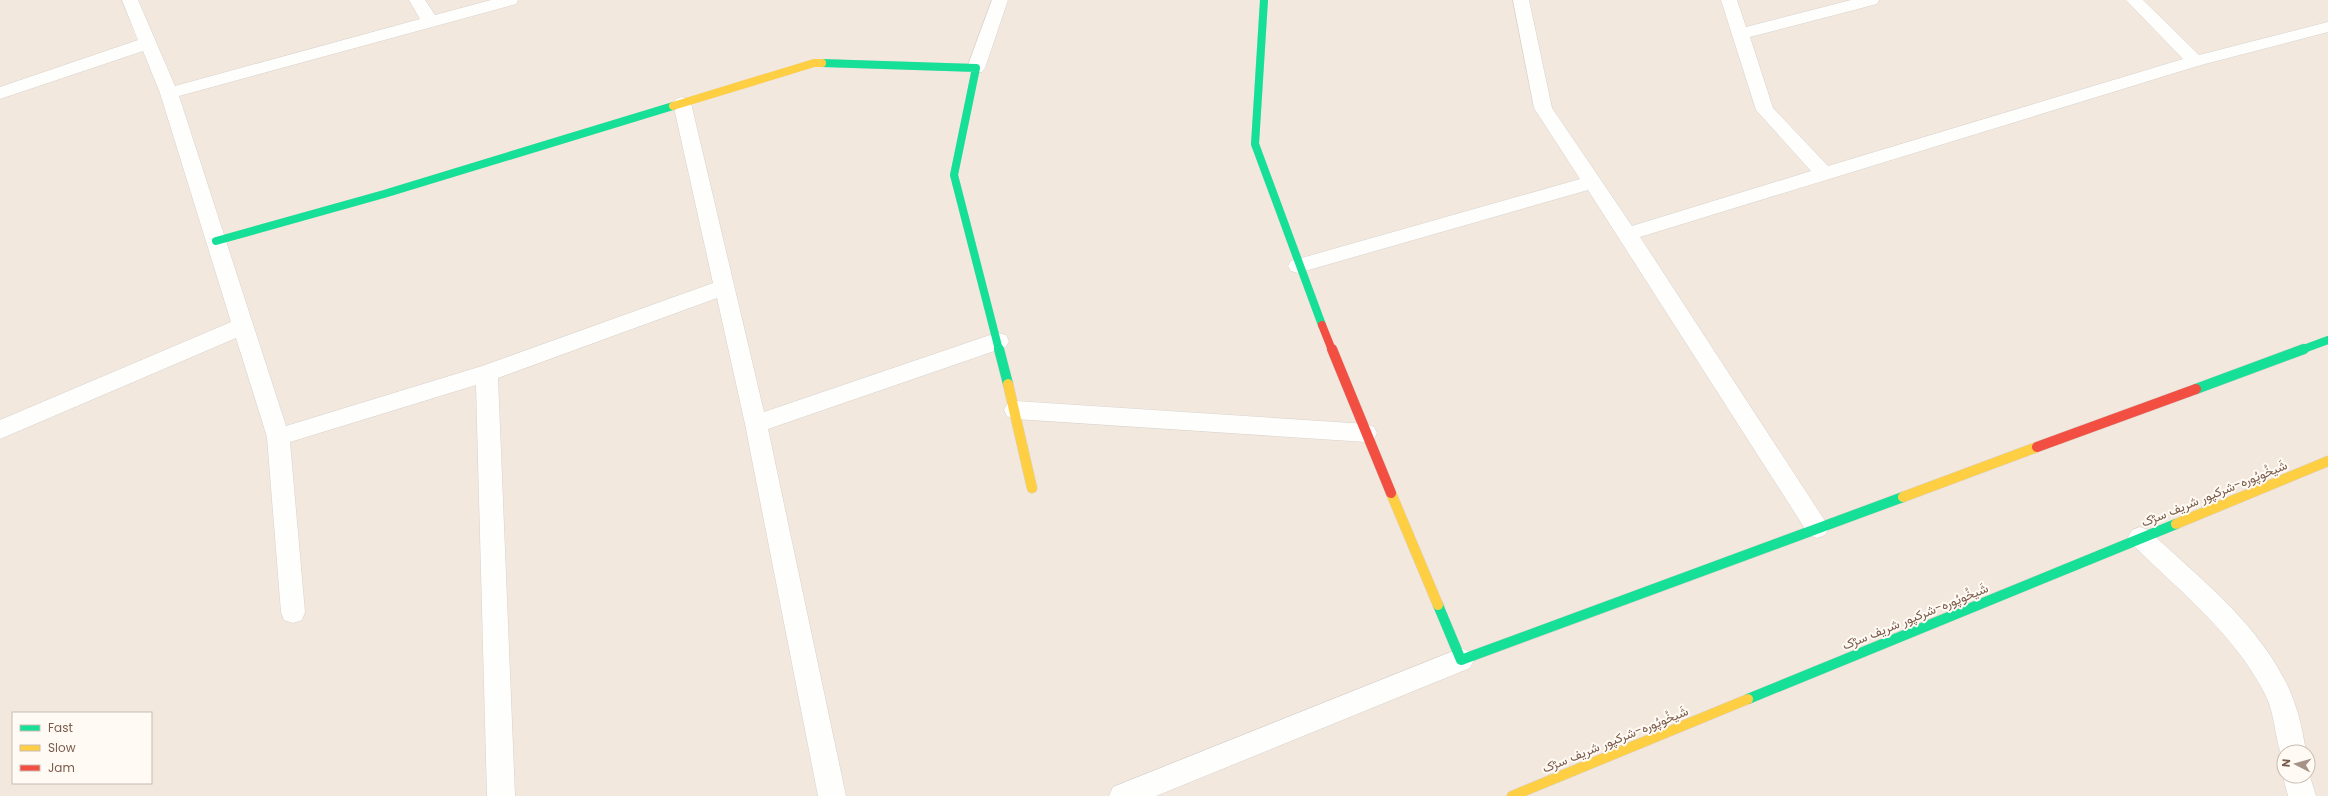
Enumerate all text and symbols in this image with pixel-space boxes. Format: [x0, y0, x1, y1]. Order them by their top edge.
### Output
street label: شَيخُوپُورہ-شرکپور شریف سڑک [2138, 455, 2290, 532]
street label: شَيخُوپُورہ-شرکپور شریف سڑک [1839, 578, 1991, 655]
street label: شَيخُوپُورہ-شرکپور شریف سڑک [1539, 701, 1691, 778]
legend [12, 712, 152, 784]
text: Fast [48, 719, 73, 736]
text: Slow [48, 739, 76, 756]
north arrow [2276, 744, 2316, 784]
text: N [2278, 758, 2294, 768]
text: Jam [48, 759, 75, 776]

